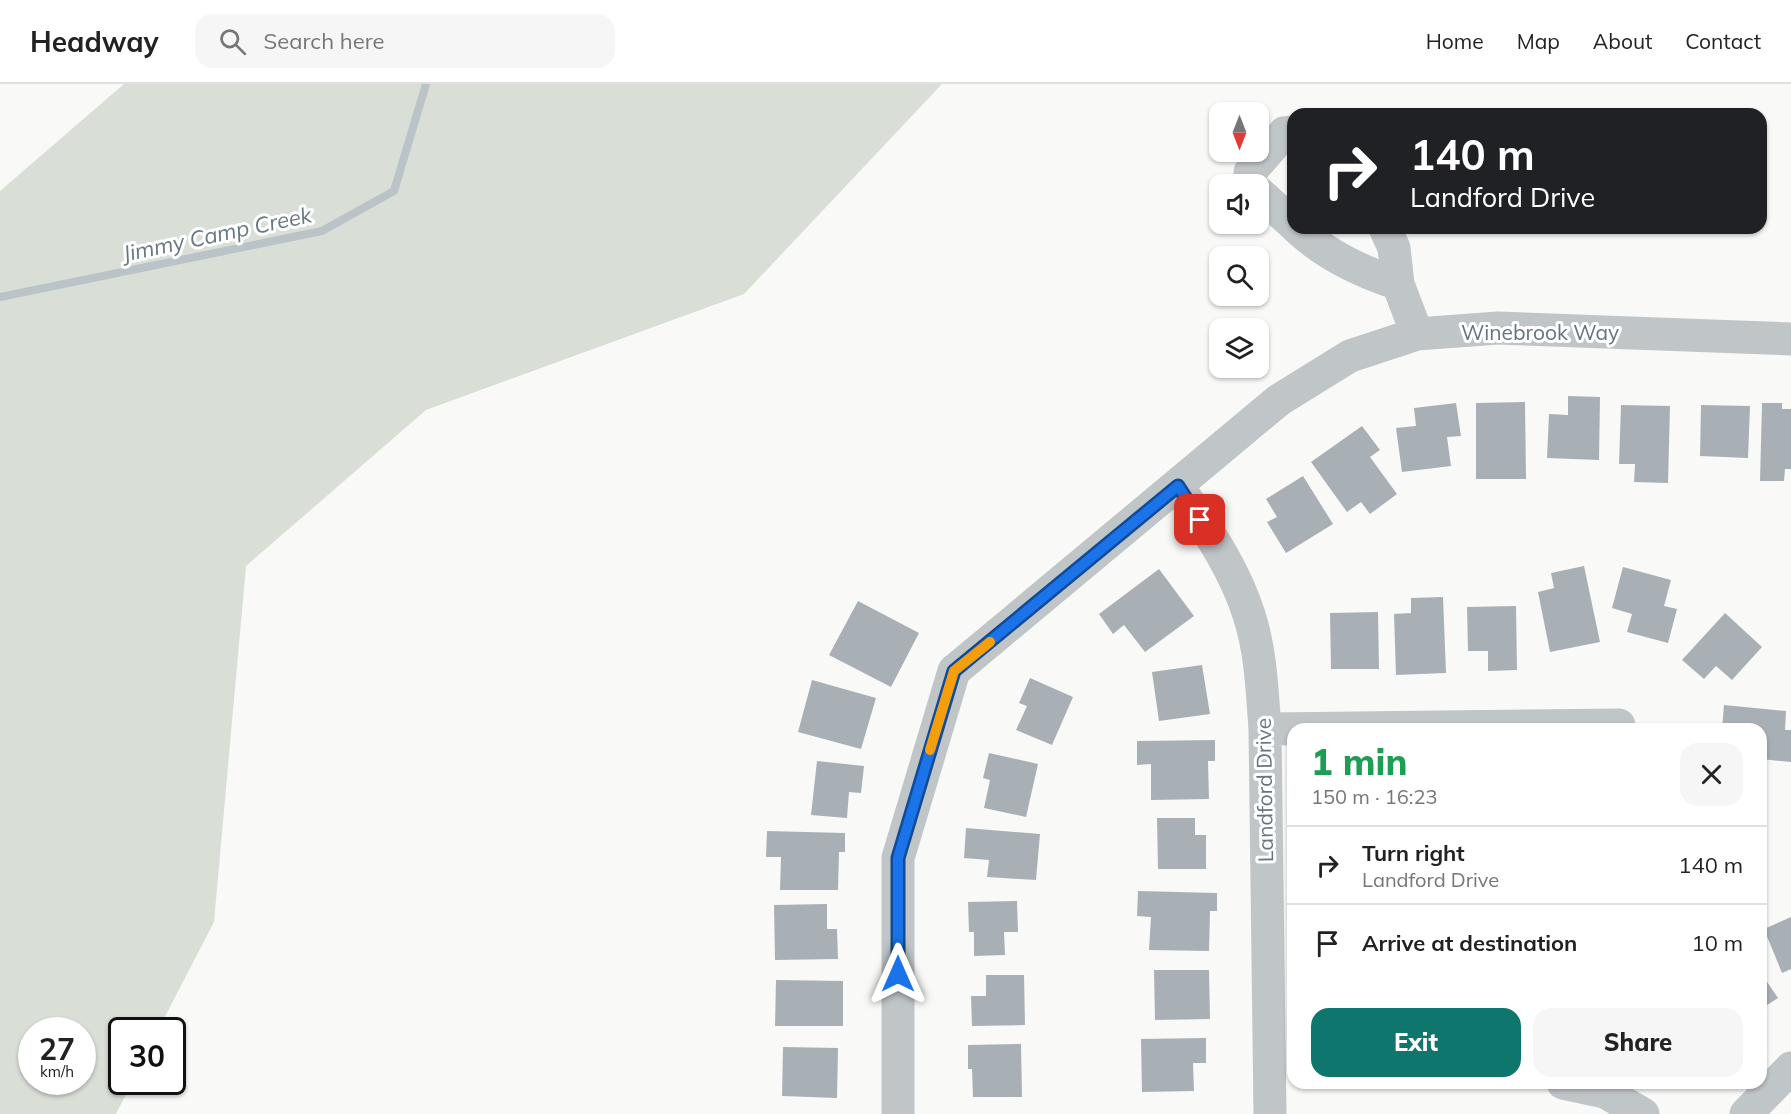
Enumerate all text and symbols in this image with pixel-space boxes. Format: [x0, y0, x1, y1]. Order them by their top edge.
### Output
search box [195, 14, 615, 68]
text: Headway [30, 24, 159, 59]
icon: search [216, 25, 249, 58]
text: Search here [264, 27, 385, 55]
text: Home [1426, 28, 1484, 54]
text: Map [1517, 28, 1560, 54]
text: About [1593, 28, 1652, 54]
text: Contact [1685, 28, 1761, 54]
north arrow [1209, 102, 1269, 162]
map controls [1209, 102, 1269, 378]
text: 140 m [1410, 128, 1535, 181]
icon: right [1311, 132, 1389, 210]
button: sound [1209, 174, 1269, 234]
text: Landford Drive [1410, 180, 1595, 214]
water label: Jimmy Camp Creek [118, 200, 315, 268]
button: search [1209, 246, 1269, 306]
button: layers [1209, 318, 1269, 378]
street label: Winebrook Way [1461, 319, 1619, 345]
pin [1174, 494, 1225, 545]
icon: arrive [1183, 503, 1216, 536]
street label: Landford Drive [1250, 718, 1278, 862]
text: 1 min [1311, 739, 1407, 784]
button: close [1680, 743, 1743, 806]
text: 150 m · 16:23 [1311, 784, 1437, 809]
text: Turn right [1362, 839, 1465, 867]
icon: right [1311, 849, 1344, 882]
text: 140 m [1678, 851, 1743, 879]
text: Landford Drive [1362, 867, 1499, 892]
icon: arrive [1311, 927, 1344, 960]
text: Arrive at destination [1362, 929, 1577, 957]
text: 10 m [1692, 929, 1743, 957]
position arrow [866, 942, 930, 1006]
button: Exit [1311, 1008, 1521, 1077]
button: Share [1533, 1008, 1743, 1077]
speed limit sign: 30 [108, 1017, 186, 1095]
text: 27 [39, 1030, 75, 1068]
text: km/h [40, 1062, 74, 1081]

